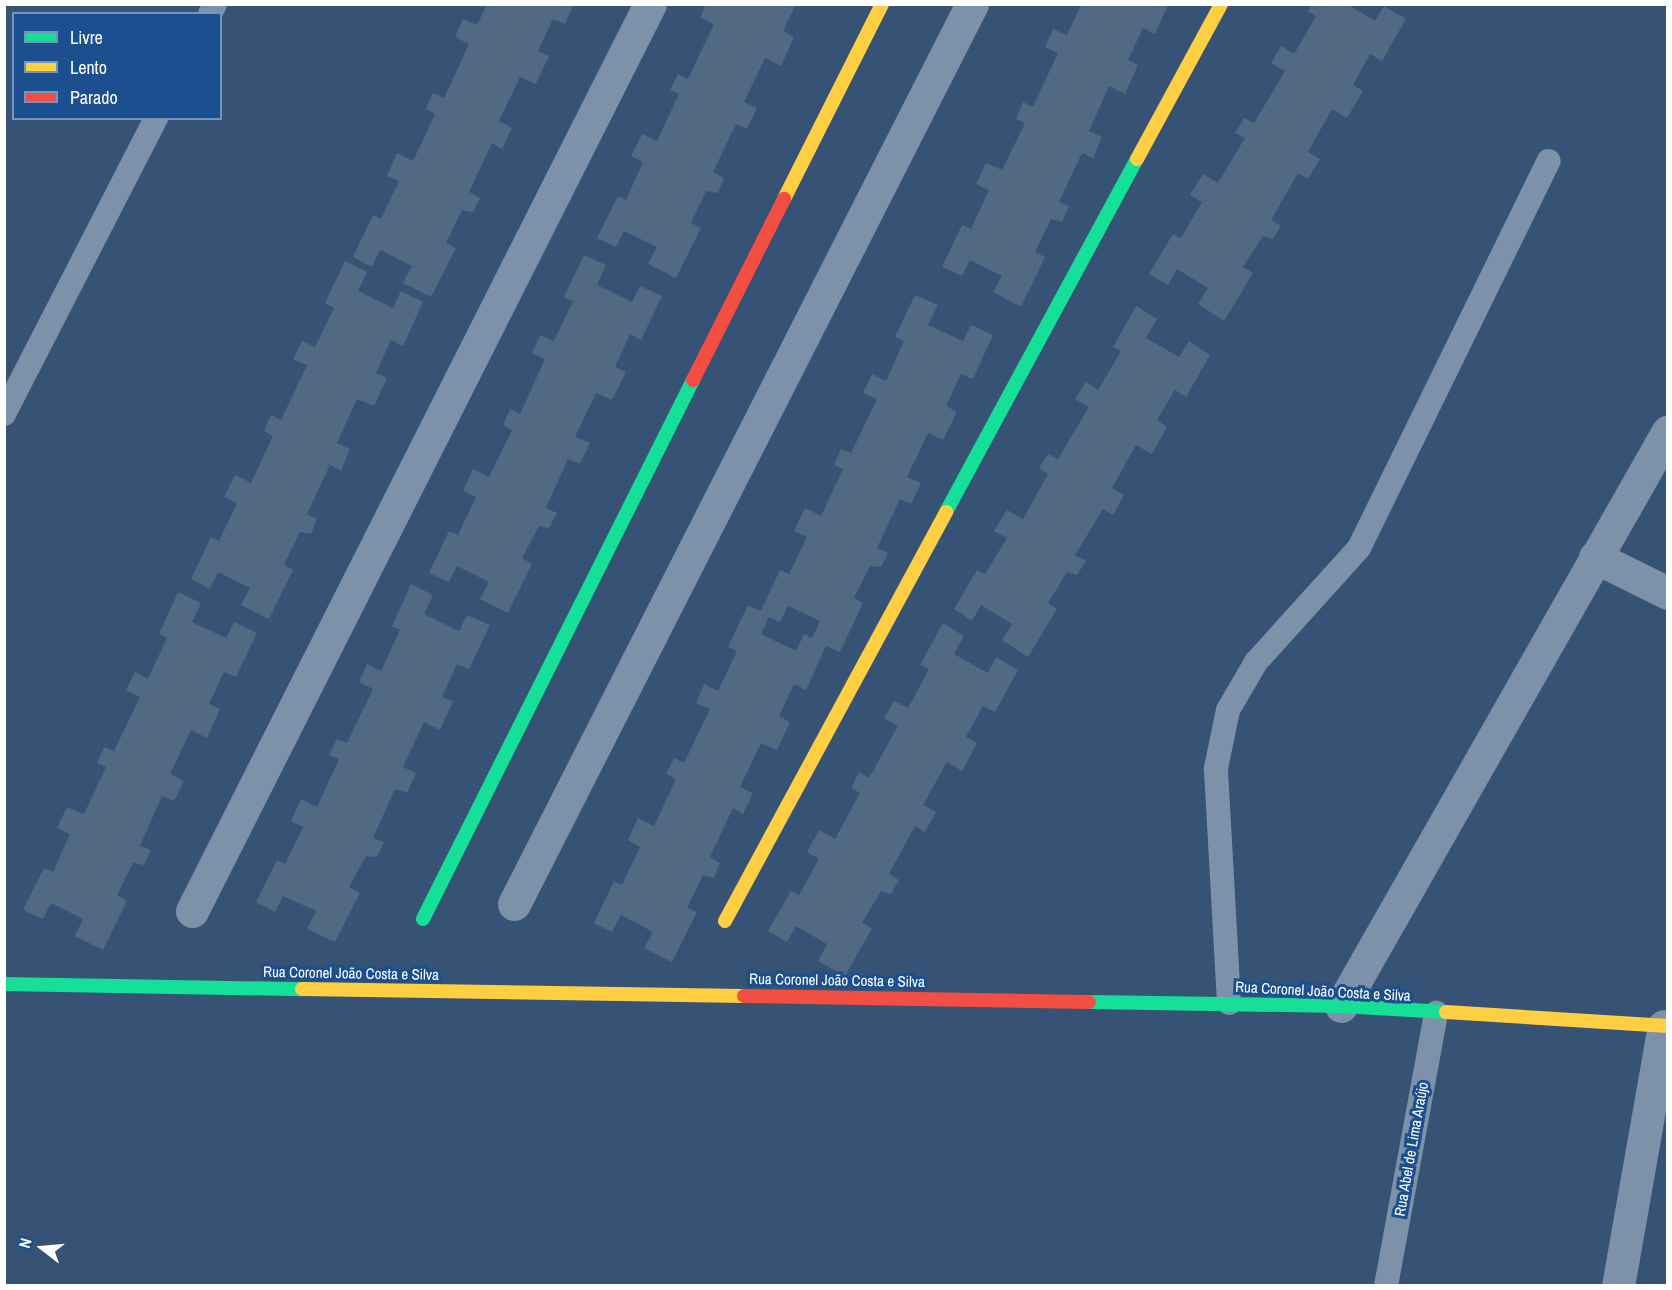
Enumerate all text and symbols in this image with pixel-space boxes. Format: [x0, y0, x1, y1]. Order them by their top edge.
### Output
legend [12, 12, 222, 120]
text: Livre [70, 25, 103, 50]
text: Lento [70, 55, 107, 80]
text: Parado [70, 85, 118, 110]
street label: Rua Coronel João Costa e Silva [263, 962, 439, 984]
street label: Rua Coronel João Costa e Silva [749, 969, 925, 991]
street label: Rua Coronel João Costa e Silva [1235, 977, 1411, 1005]
street label: Rua Abel de Lima Araújo [1390, 1080, 1432, 1218]
north arrow [12, 1218, 72, 1278]
text: N [13, 1235, 37, 1251]

